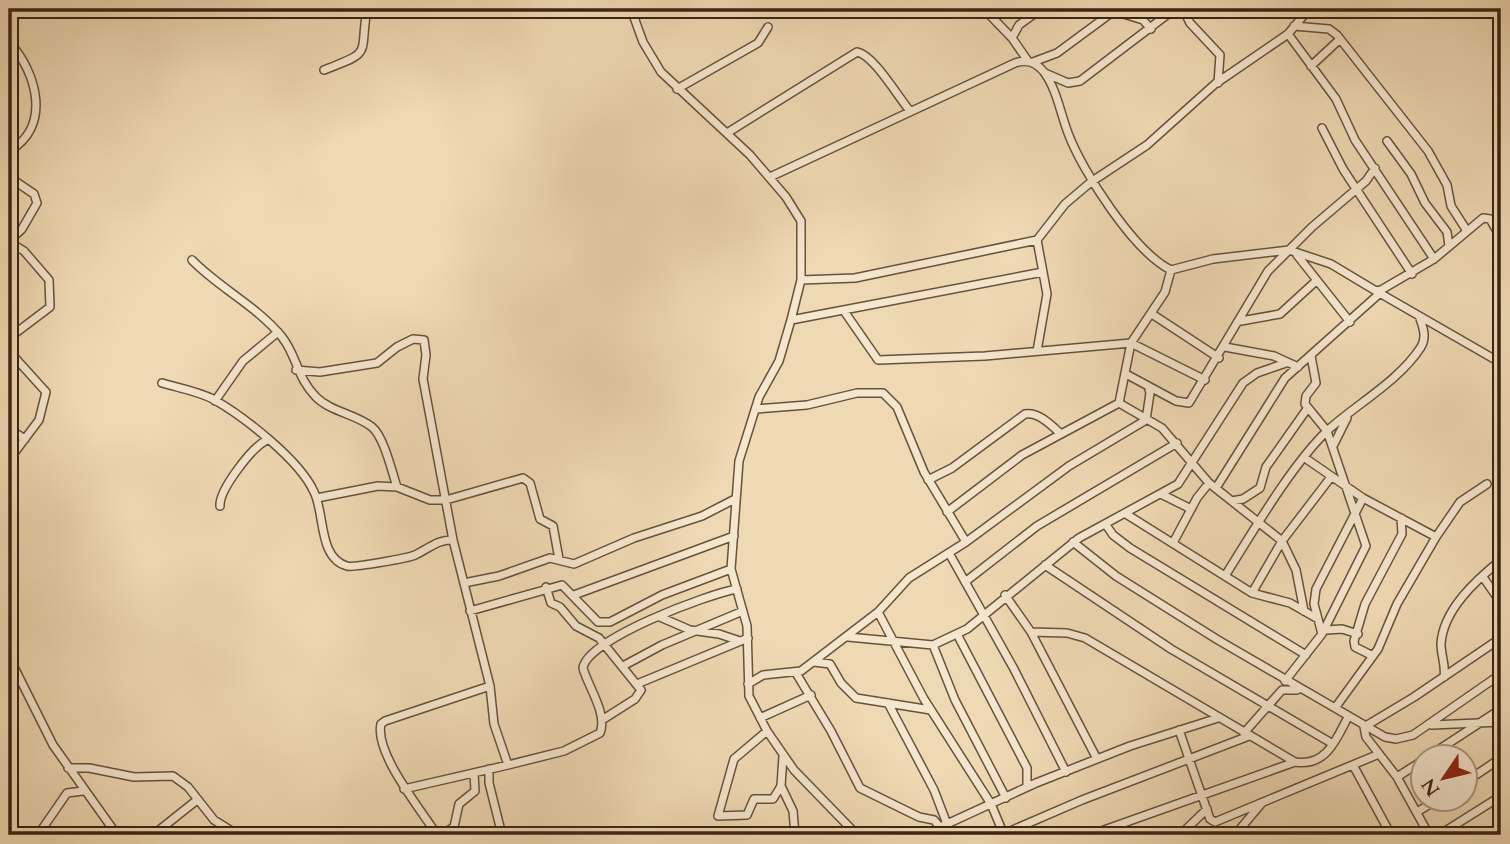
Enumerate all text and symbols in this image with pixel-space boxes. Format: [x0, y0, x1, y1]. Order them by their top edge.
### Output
north arrow [1408, 742, 1478, 812]
text: N [1415, 773, 1446, 801]

